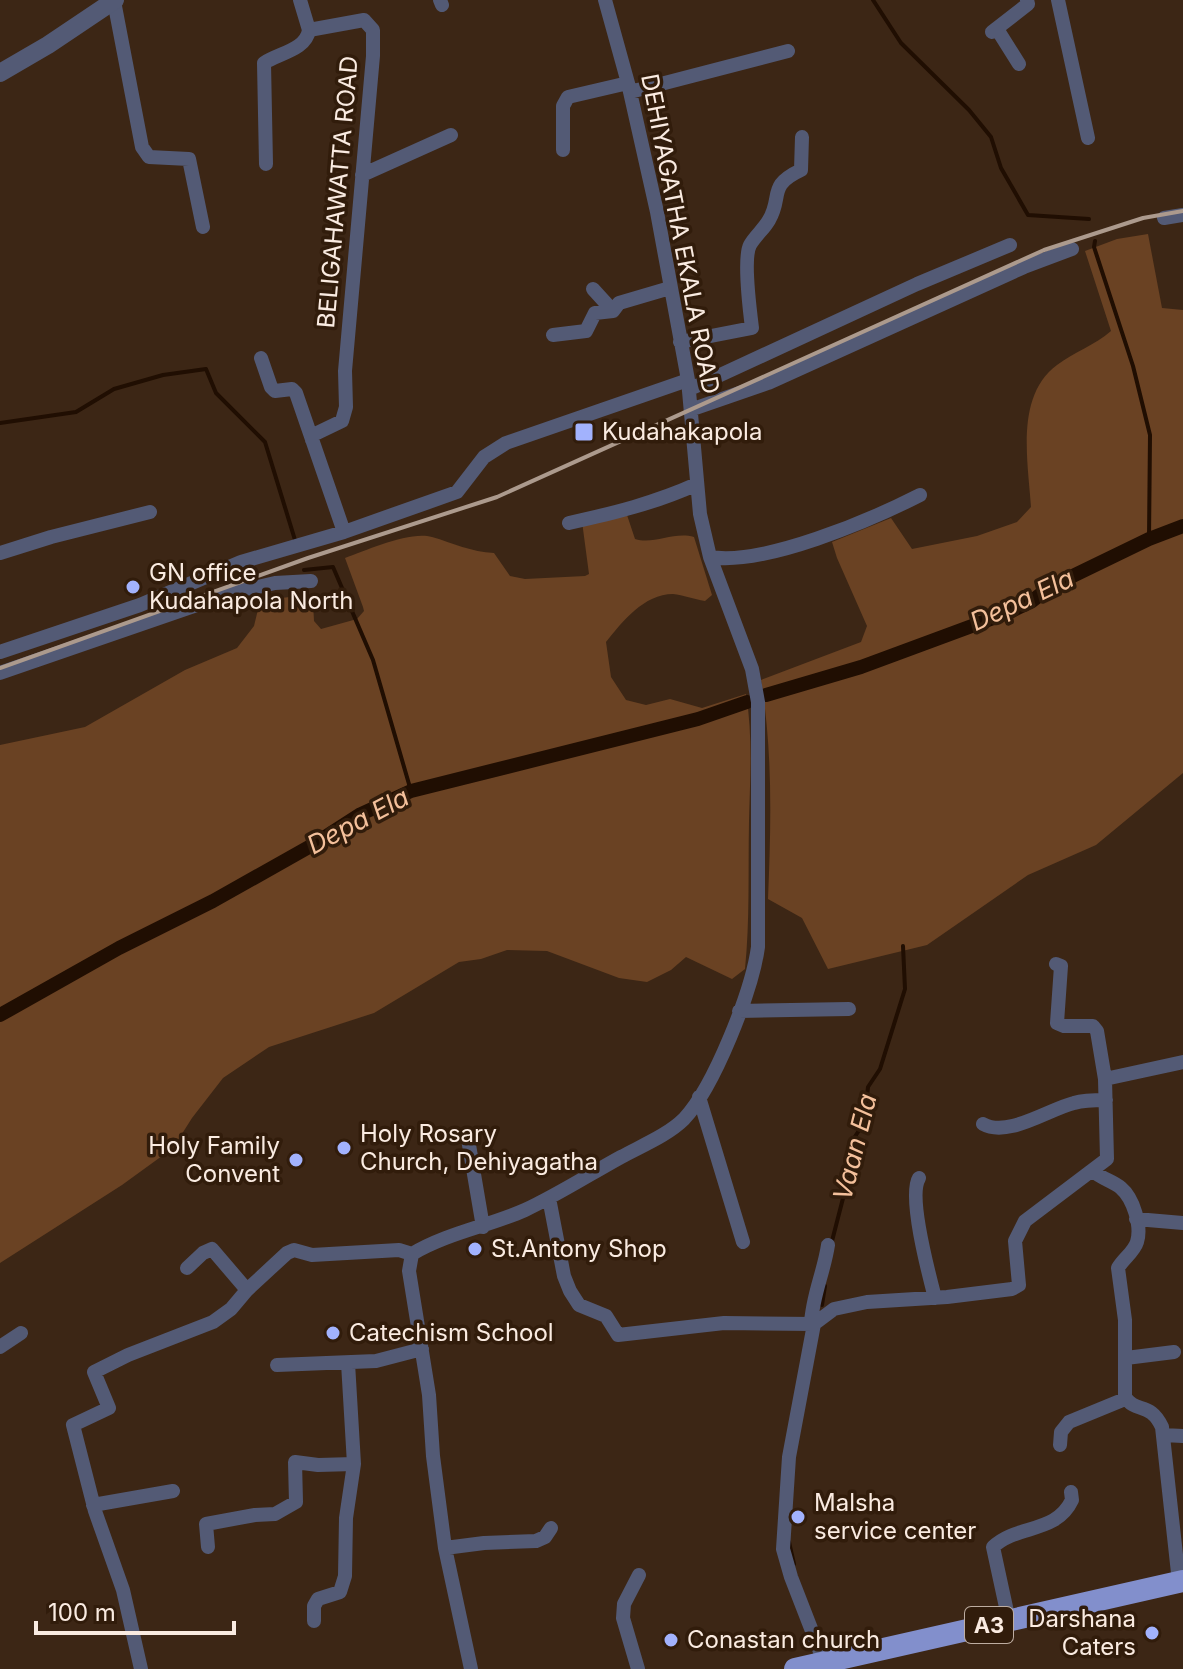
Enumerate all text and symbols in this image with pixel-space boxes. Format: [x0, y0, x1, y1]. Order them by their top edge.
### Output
street label: BELIGAHAWATTA ROAD [311, 55, 364, 329]
street label: DEHIYAGATHA EKALA ROAD [635, 71, 726, 397]
place label: Kudahakapola [602, 417, 762, 446]
marker: Kudahakapola [573, 421, 595, 443]
place label: GN office Kudahapola North [149, 558, 353, 615]
water label: Depa Ela [965, 562, 1079, 637]
marker: GN office Kudahapola North [124, 578, 142, 596]
water label: Depa Ela [302, 781, 414, 860]
water label: Vaan Ela [826, 1090, 883, 1204]
place label: Holy Rosary Church, Dehiyagatha [360, 1119, 598, 1176]
place label: Holy Family Convent [148, 1131, 280, 1188]
marker: Holy Rosary Church, Dehiyagatha [335, 1139, 353, 1157]
marker: Holy Family Convent [287, 1151, 305, 1169]
place label: St.Antony Shop [491, 1234, 667, 1263]
marker: St.Antony Shop [466, 1240, 484, 1258]
place label: Catechism School [349, 1318, 554, 1347]
marker: Catechism School [324, 1324, 342, 1342]
place label: Malsha service center [814, 1488, 976, 1545]
marker: Malsha service center [789, 1508, 807, 1526]
scale bar [36, 1585, 234, 1635]
text: 100 m [48, 1598, 116, 1627]
place label: Darshana Caters [1028, 1604, 1136, 1661]
road number: A3 [965, 1607, 1013, 1643]
marker: Darshana Caters [1143, 1624, 1161, 1642]
place label: Conastan church [687, 1625, 880, 1654]
marker: Conastan church [662, 1631, 680, 1649]

